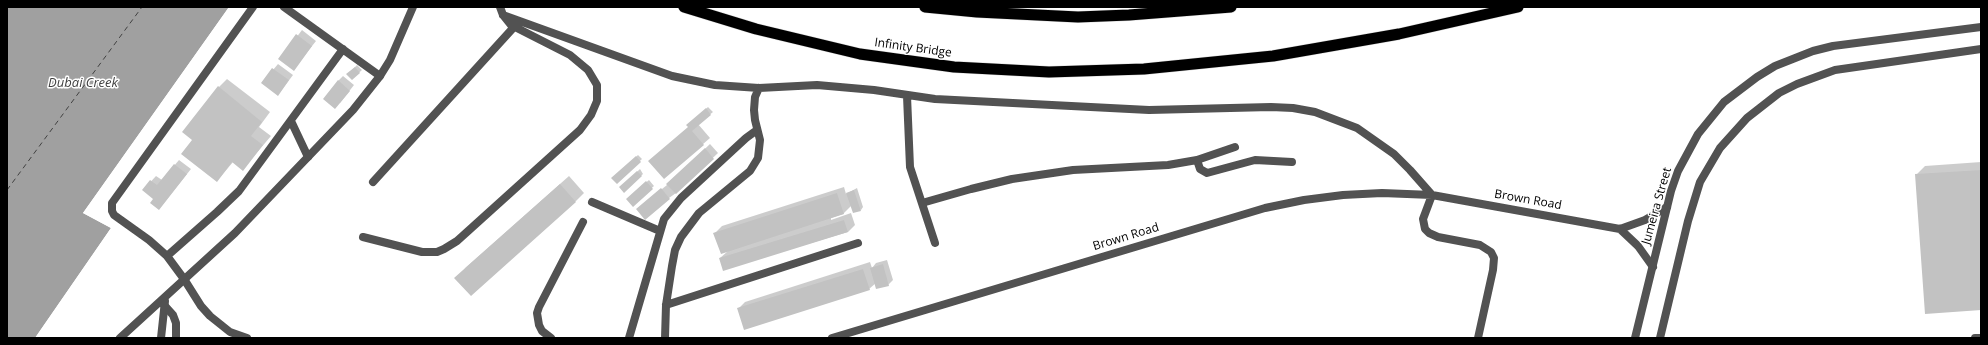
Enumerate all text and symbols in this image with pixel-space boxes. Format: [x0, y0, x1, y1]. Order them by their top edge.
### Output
street label: Infinity Bridge [873, 35, 953, 61]
water label: Dubai Creek [48, 75, 118, 91]
street label: Jumeira Street [1639, 166, 1675, 246]
street label: Brown Road [1493, 187, 1563, 213]
street label: Brown Road [1091, 220, 1161, 254]

